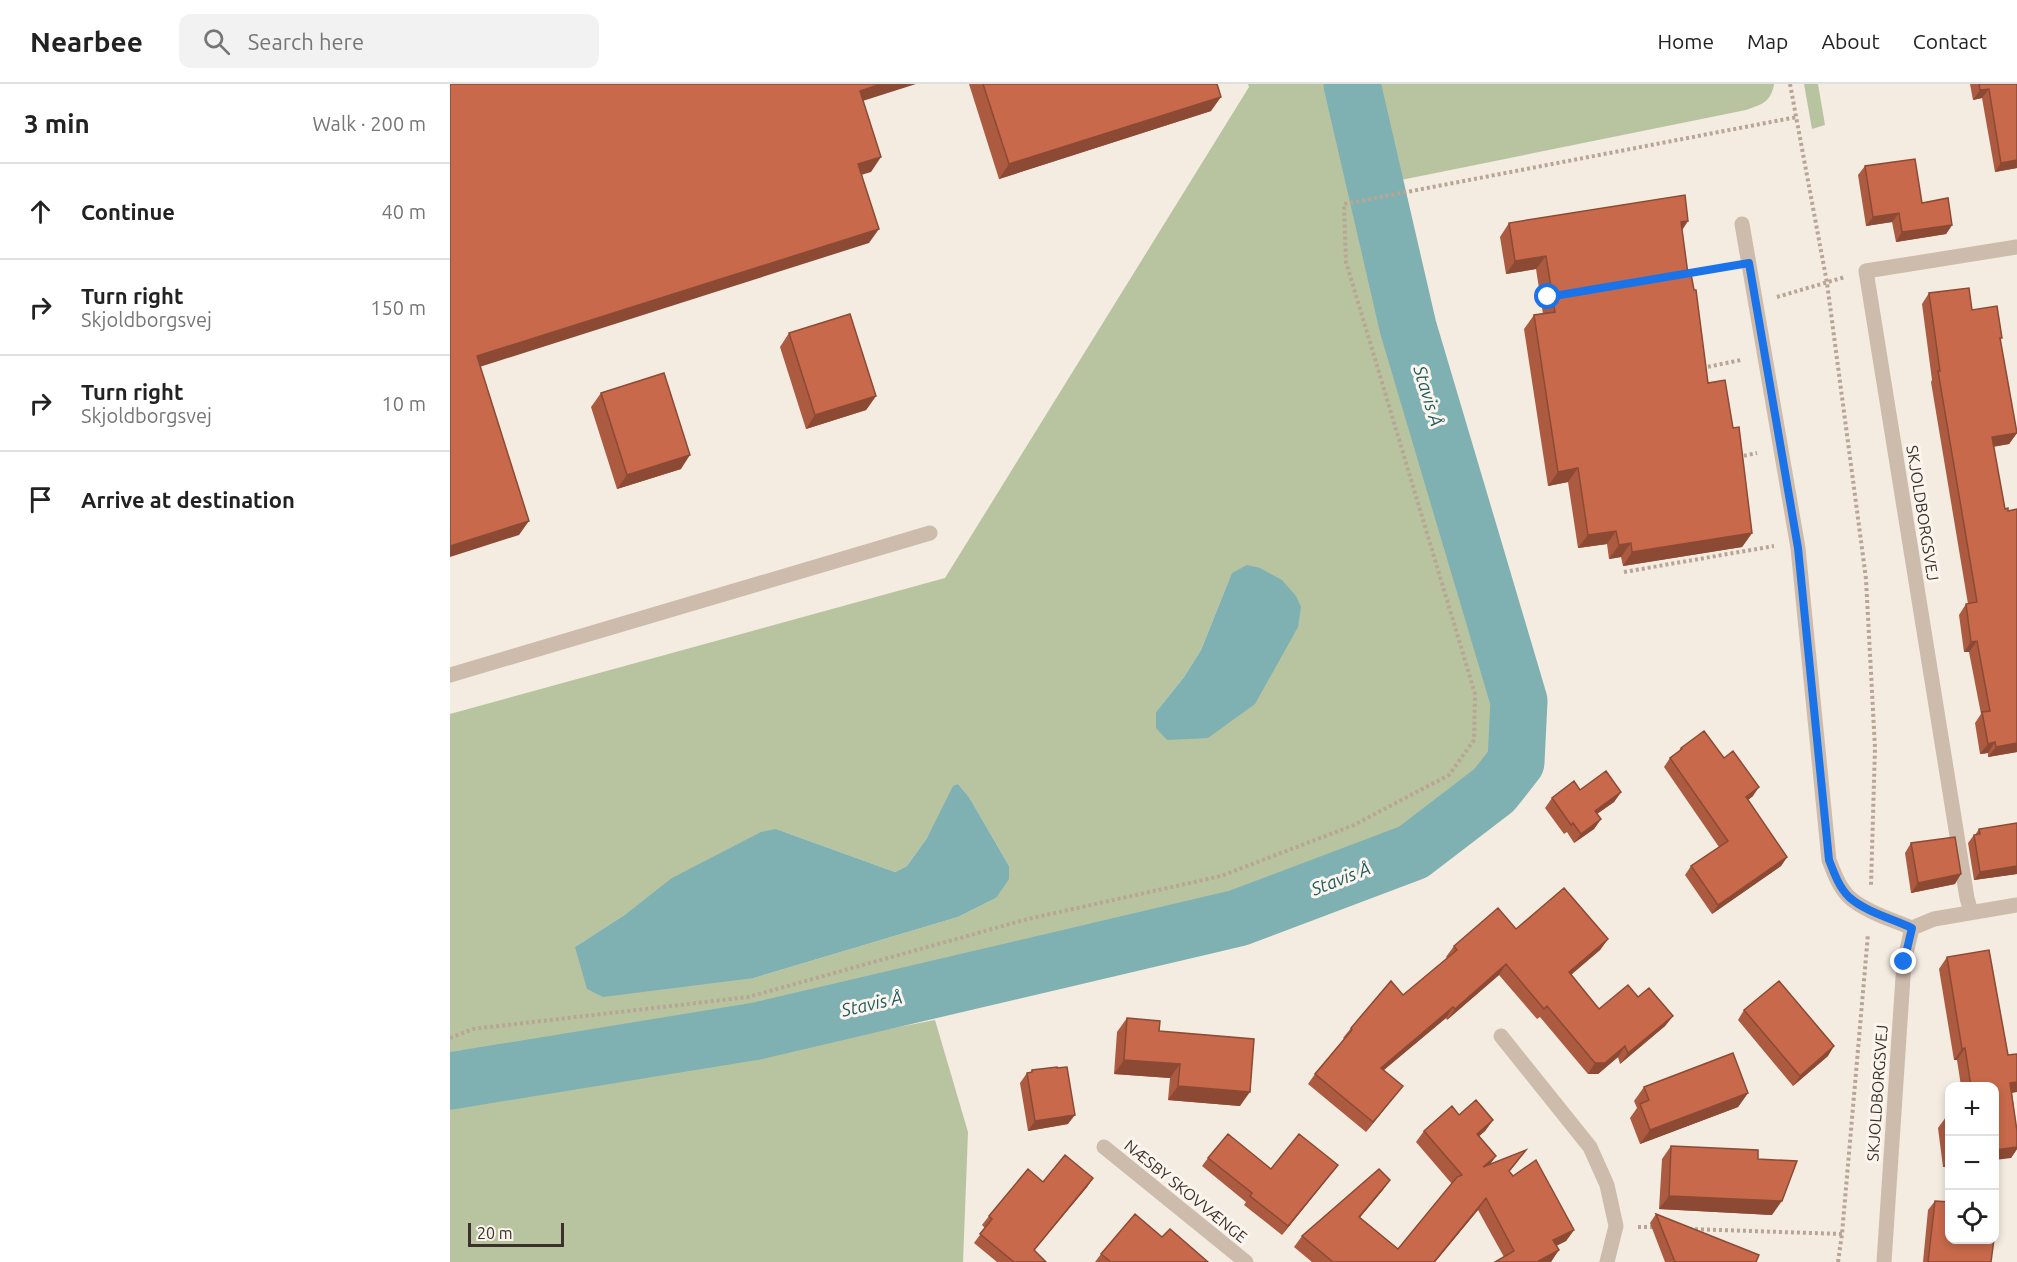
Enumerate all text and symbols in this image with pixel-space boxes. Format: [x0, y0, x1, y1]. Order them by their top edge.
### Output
search box [179, 14, 599, 68]
icon: search [200, 25, 233, 58]
text: Nearbee [30, 26, 143, 57]
text: Search here [248, 29, 364, 54]
text: Home [1657, 29, 1714, 53]
text: Map [1747, 29, 1788, 53]
text: About [1821, 29, 1880, 53]
text: Contact [1913, 29, 1987, 53]
text: 3 min [24, 109, 90, 138]
text: Walk · 200 m [313, 112, 426, 135]
icon: ahead [24, 195, 57, 228]
text: Continue [81, 199, 175, 224]
text: 40 m [382, 200, 426, 223]
text: Turn right [81, 283, 183, 308]
route start [1534, 283, 1560, 309]
icon: right [24, 291, 57, 324]
text: 150 m [370, 296, 426, 319]
text: Skjoldborgsvej [81, 308, 212, 331]
water label: Stavis Å [1410, 362, 1448, 428]
text: Turn right [81, 379, 183, 404]
icon: right [24, 387, 57, 420]
text: 10 m [382, 392, 426, 415]
text: Skjoldborgsvej [81, 404, 212, 427]
street label: SKJOLDBORGSVEJ [1903, 444, 1943, 582]
icon: arrive [24, 483, 57, 516]
text: Arrive at destination [81, 487, 295, 512]
water label: Stavis Å [1307, 858, 1373, 899]
route end [1890, 948, 1916, 974]
water label: Stavis Å [838, 986, 904, 1020]
street label: SKJOLDBORGSVEJ [1863, 1024, 1891, 1162]
map controls [1945, 1082, 1999, 1244]
button: + [1945, 1082, 1999, 1136]
street label: NÆSBY SKOVVÆNGE [1121, 1136, 1251, 1246]
button: − [1945, 1136, 1999, 1190]
button: locate [1945, 1190, 1999, 1244]
scale bar [468, 1220, 564, 1248]
text: 20 m [477, 1224, 513, 1242]

